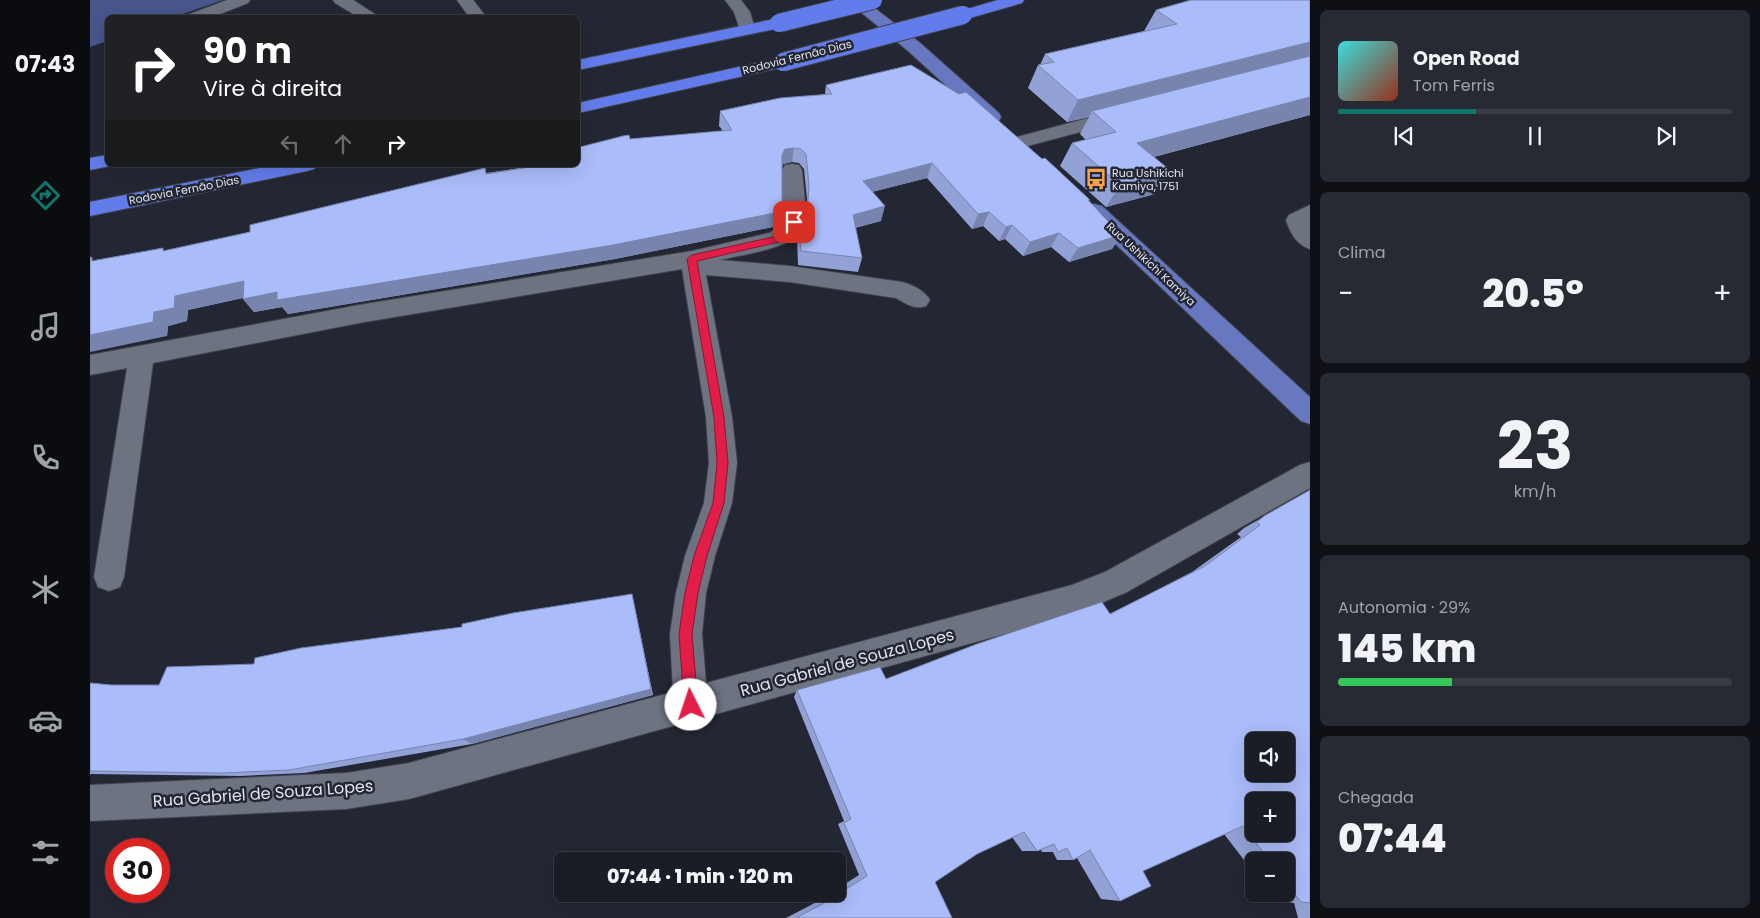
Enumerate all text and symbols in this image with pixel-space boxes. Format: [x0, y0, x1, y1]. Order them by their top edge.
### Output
text: 90 m [203, 26, 292, 75]
icon: right [120, 35, 185, 100]
street label: Rodovia Fernão Dias [741, 36, 854, 78]
text: Open Road [1413, 45, 1520, 72]
text: 07:43 [15, 49, 75, 80]
text: Vire à direita [203, 73, 342, 104]
text: Tom Ferris [1413, 74, 1495, 97]
icon: previous [1390, 122, 1418, 150]
icon: pause [1521, 122, 1549, 150]
icon: next [1652, 122, 1680, 150]
icon: left [276, 130, 304, 158]
icon: ahead [329, 130, 357, 158]
icon: right [382, 130, 410, 158]
place label: Rua Ushikichi Kamiya, 1751 [1112, 165, 1184, 194]
bus stop icon: Rua Ushikichi Kamiya, 1751 [1083, 166, 1109, 192]
street label: Rodovia Fernão Dias [127, 171, 241, 209]
icon: directions [28, 178, 63, 213]
pin [773, 201, 815, 243]
icon: arrive [780, 208, 808, 236]
street label: Rua Ushikichi Kamiya [1103, 218, 1199, 310]
text: Clima [1338, 241, 1386, 264]
text: 20.5° [1483, 267, 1584, 320]
text: − [1338, 274, 1353, 313]
text: + [1713, 274, 1732, 313]
icon: music [28, 309, 63, 344]
text: 23 [1497, 401, 1573, 492]
icon: phone [28, 440, 63, 475]
text: km/h [1514, 480, 1556, 503]
icon: climate [28, 572, 63, 607]
text: Autonomia · 29% [1338, 596, 1470, 619]
text: 145 km [1338, 622, 1476, 675]
street label: Rua Gabriel de Souza Lopes [738, 623, 957, 702]
position arrow [664, 678, 716, 730]
icon: car [28, 703, 63, 738]
map controls [1245, 732, 1295, 902]
button: sound [1245, 732, 1295, 782]
street label: Rua Gabriel de Souza Lopes [152, 774, 374, 813]
text: Chegada [1338, 786, 1414, 809]
button: + [1245, 792, 1295, 842]
text: 07:44 [1338, 812, 1447, 865]
icon: filters [28, 835, 63, 870]
speed limit sign: 30 [105, 838, 170, 903]
button: − [1245, 852, 1295, 902]
text: 07:44 · 1 min · 120 m [607, 863, 793, 890]

